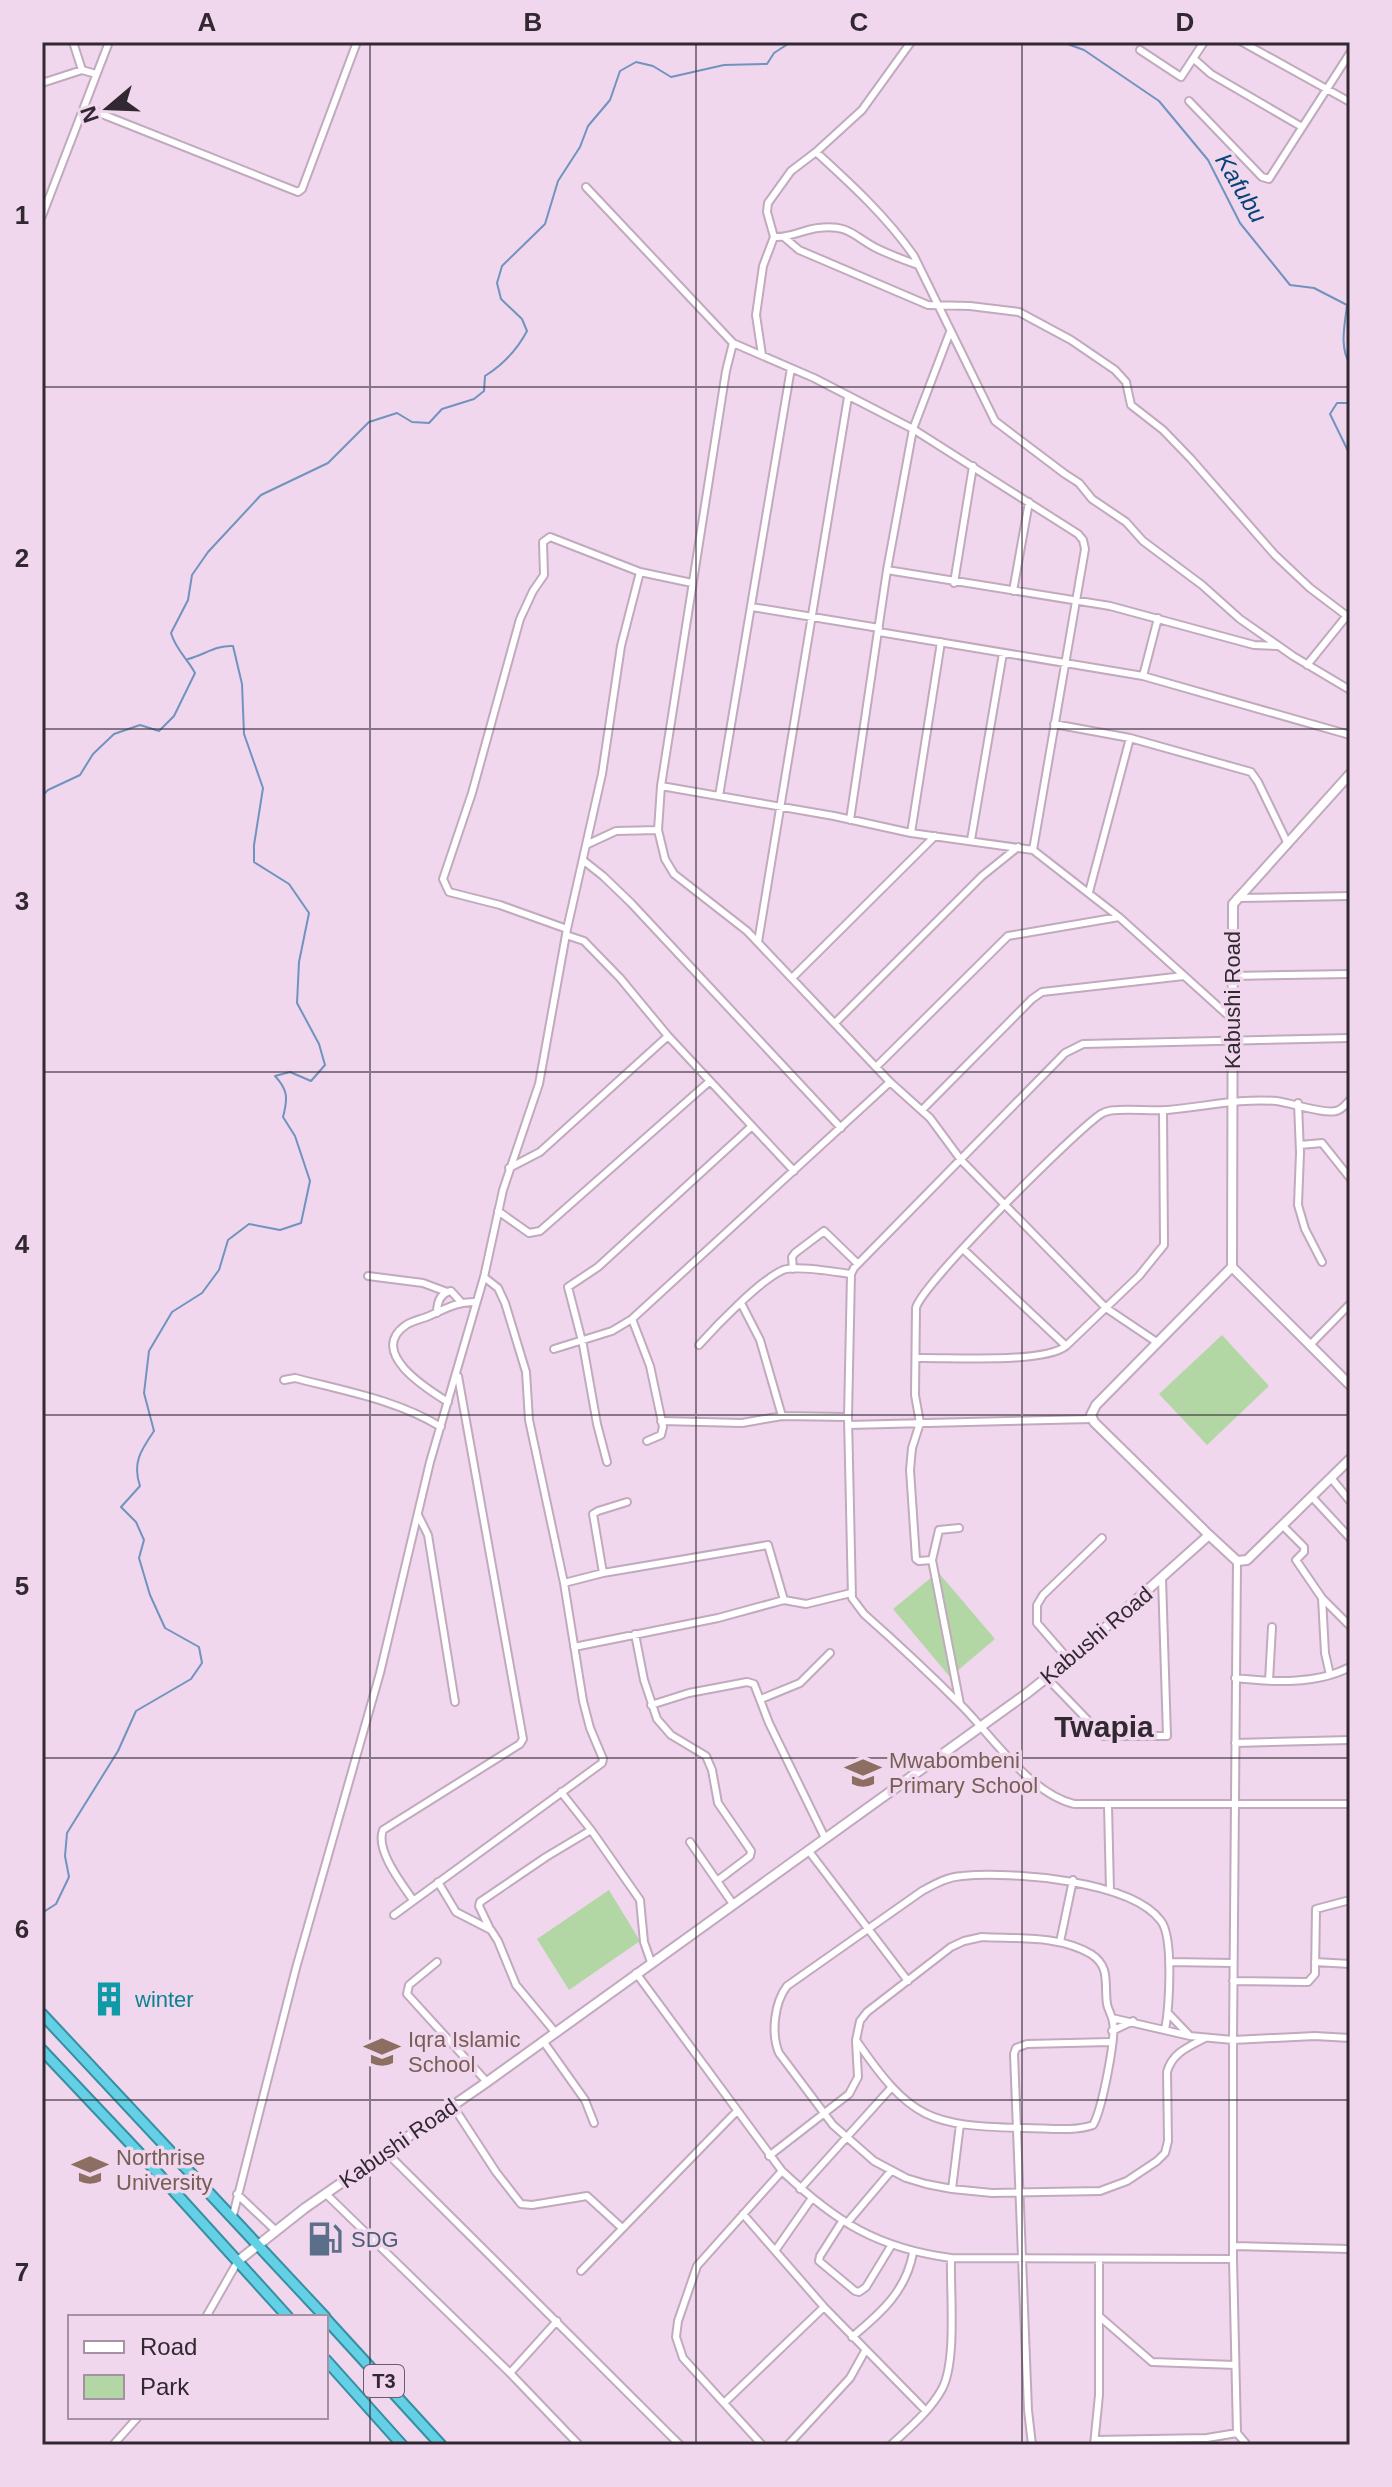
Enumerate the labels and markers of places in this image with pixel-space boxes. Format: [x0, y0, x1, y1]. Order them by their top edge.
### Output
place label: Mwabombeni Primary School [889, 1748, 1038, 1798]
school or university icon: Mwabombeni Primary School [844, 1754, 882, 1792]
building icon: winter [90, 1980, 128, 2018]
place label: winter [134, 1987, 194, 2012]
place label: Iqra Islamic School [408, 2027, 520, 2077]
school or university icon: Iqra Islamic School [363, 2033, 401, 2071]
place label: Northrise University [116, 2145, 213, 2195]
school or university icon: Northrise University [71, 2151, 109, 2189]
fuel station icon: SDG [306, 2220, 344, 2258]
place label: SDG [351, 2227, 399, 2252]

